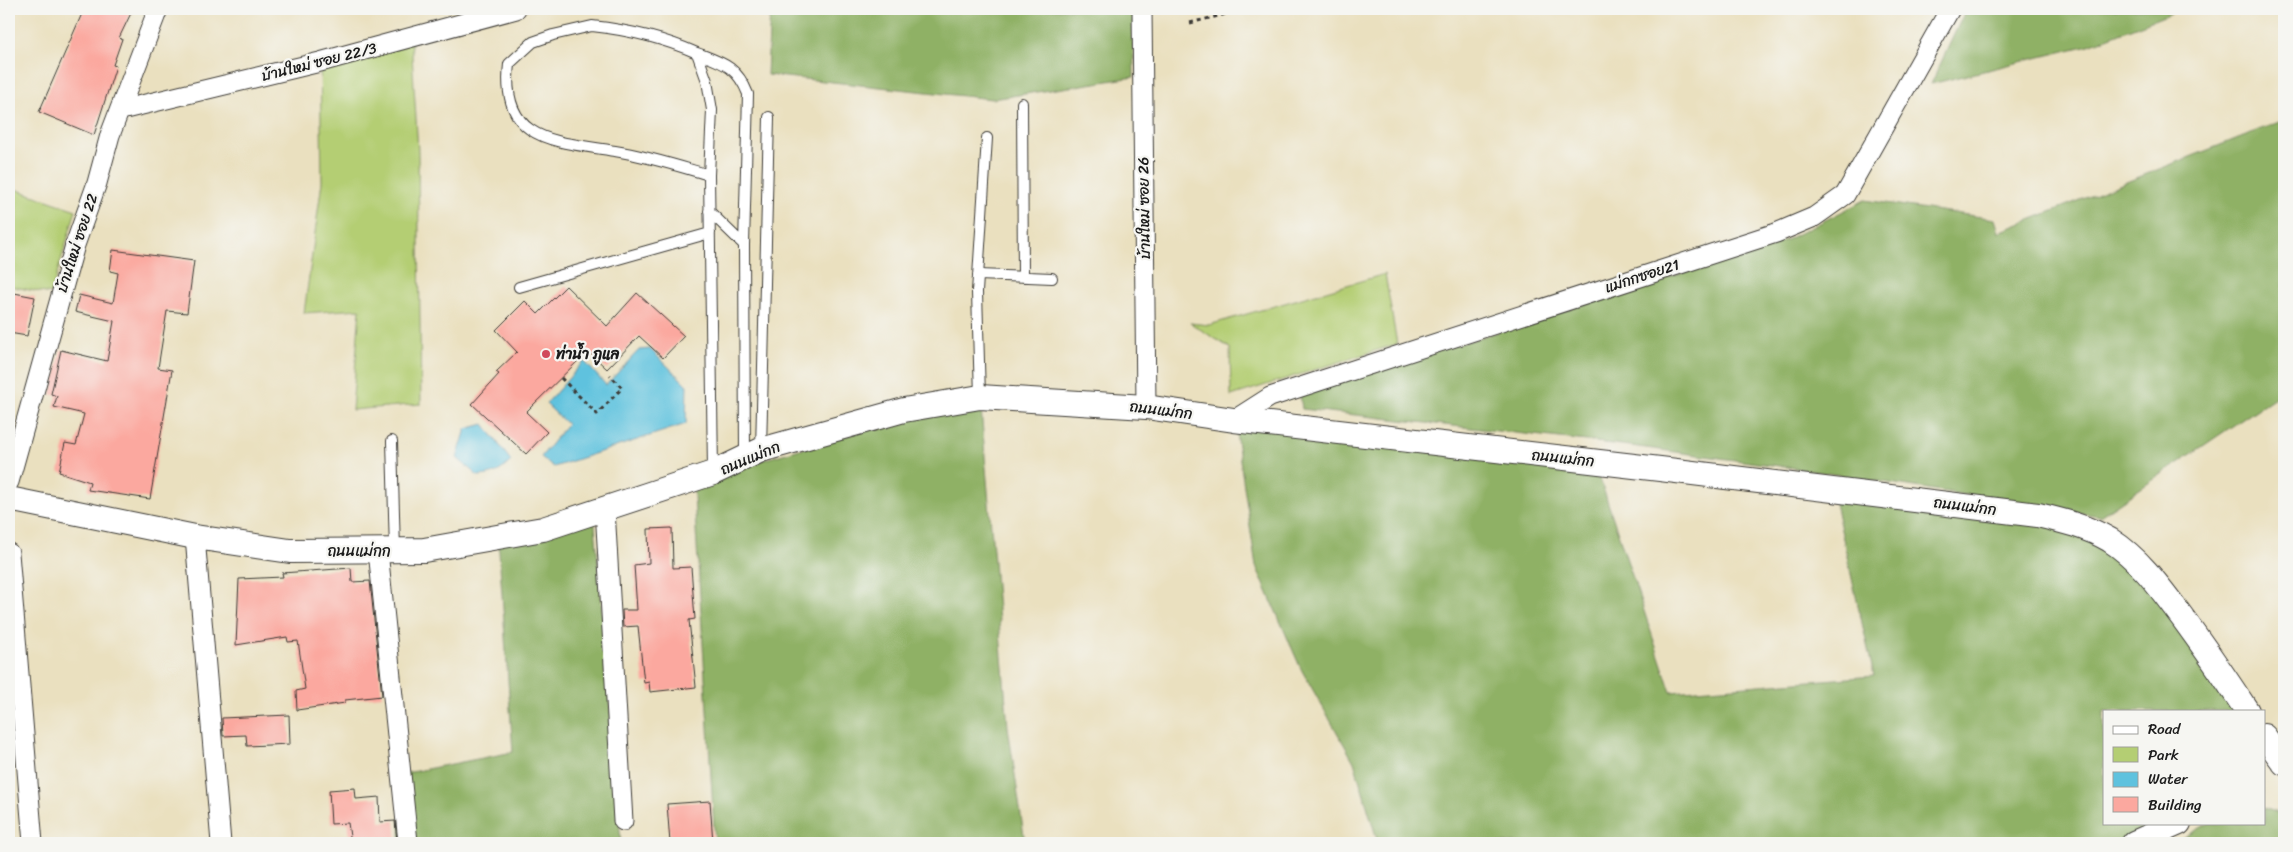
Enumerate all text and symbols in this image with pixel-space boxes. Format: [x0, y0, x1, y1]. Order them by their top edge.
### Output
street label: บ้านใหม่ ซอย 22/3 [259, 35, 379, 89]
street label: บ้านใหม่ ซอย 26 [1130, 157, 1158, 259]
street label: บ้านใหม่ ซอย 22 [49, 190, 105, 296]
street label: แม่กกซอย21 [1601, 252, 1683, 300]
place label: ท่าน้ำ ภูแล [556, 341, 619, 367]
marker: ท่าน้ำ ภูแล [540, 348, 552, 360]
street label: ถนนแม่กก [1128, 393, 1194, 427]
street label: ถนนแม่กก [716, 434, 784, 482]
street label: ถนนแม่กก [1530, 442, 1596, 474]
street label: ถนนแม่กก [1932, 489, 1998, 523]
street label: ถนนแม่กก [327, 538, 391, 564]
legend [2103, 710, 2266, 824]
text: Road [2148, 716, 2181, 742]
text: Park [2148, 742, 2179, 768]
text: Water [2148, 766, 2188, 792]
text: Building [2148, 792, 2202, 818]

